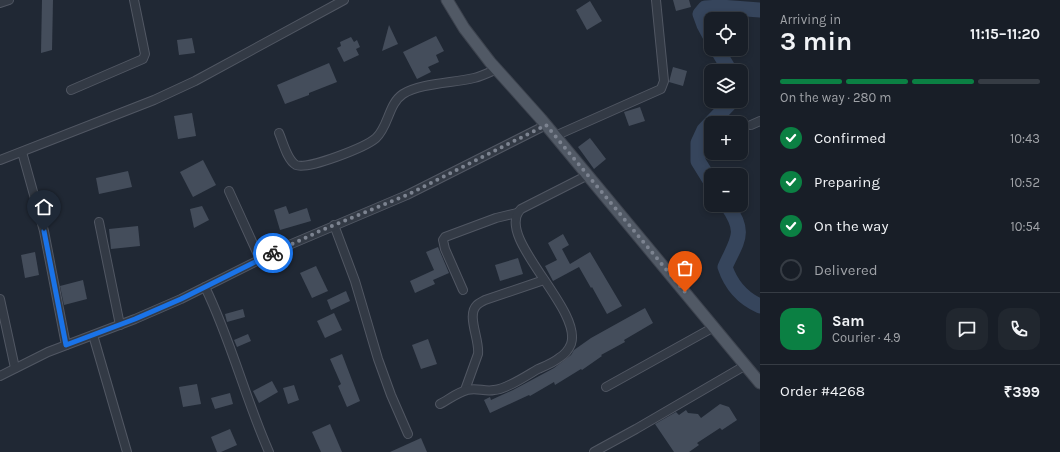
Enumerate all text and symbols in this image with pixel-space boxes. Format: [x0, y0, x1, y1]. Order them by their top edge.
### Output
map controls [704, 12, 748, 212]
button: locate [704, 12, 748, 56]
text: Arriving in [780, 12, 841, 27]
text: 11:15–11:20 [970, 25, 1040, 43]
text: 3 min [780, 26, 852, 57]
button: layers [704, 64, 748, 108]
text: On the way · 280 m [780, 90, 891, 105]
button: + [704, 116, 748, 160]
icon: check [780, 127, 802, 149]
text: Confirmed [814, 129, 886, 147]
text: 10:43 [1010, 131, 1040, 146]
button: − [704, 168, 748, 212]
icon: check [780, 171, 802, 193]
text: Preparing [814, 173, 880, 191]
text: 10:52 [1010, 175, 1040, 190]
pin [27, 190, 61, 231]
icon: home [33, 196, 55, 218]
icon: check [780, 215, 802, 237]
text: On the way [814, 217, 888, 235]
text: 10:54 [1010, 219, 1040, 234]
courier [253, 233, 293, 273]
icon: bike [262, 242, 284, 264]
pin [668, 251, 702, 292]
icon: bag [674, 257, 696, 279]
text: Delivered [814, 261, 878, 279]
button: chat [946, 308, 988, 350]
button: phone [998, 308, 1040, 350]
text: Sam [832, 312, 865, 330]
text: S [796, 320, 806, 338]
text: Courier · 4.9 [832, 330, 901, 345]
text: Order #4268 [780, 382, 865, 400]
text: ₹399 [1004, 383, 1040, 401]

